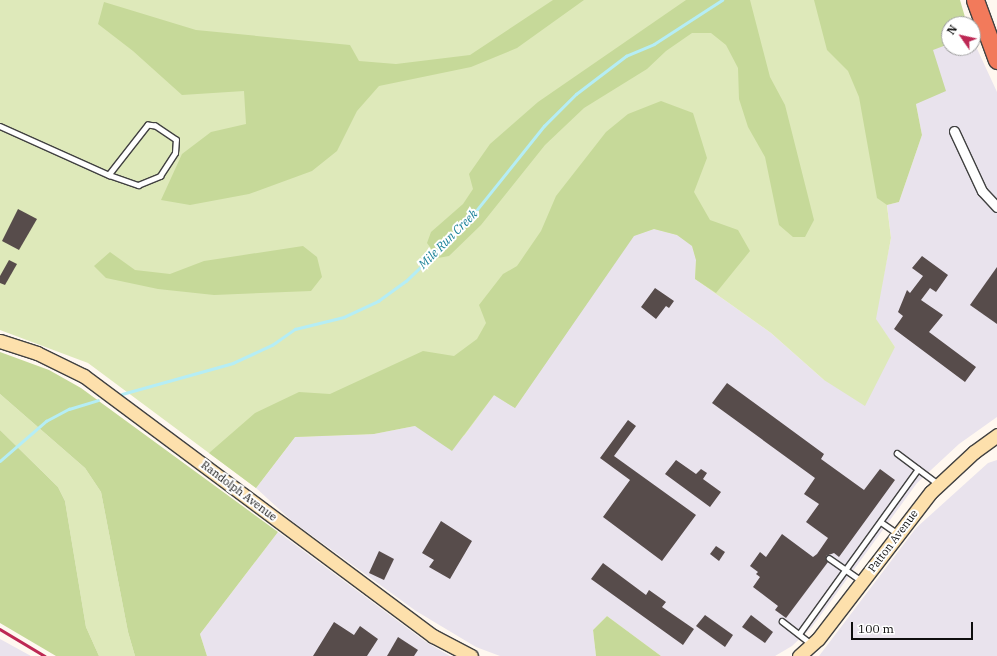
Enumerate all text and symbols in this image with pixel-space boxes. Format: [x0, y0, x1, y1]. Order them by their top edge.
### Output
north arrow [941, 16, 981, 56]
text: N [944, 22, 960, 37]
water label: Mile Run Creek [416, 207, 480, 271]
street label: Randolph Avenue [199, 458, 279, 524]
street label: Patton Avenue [865, 507, 921, 575]
scale bar [853, 614, 975, 640]
text: 100 m [858, 621, 894, 636]

